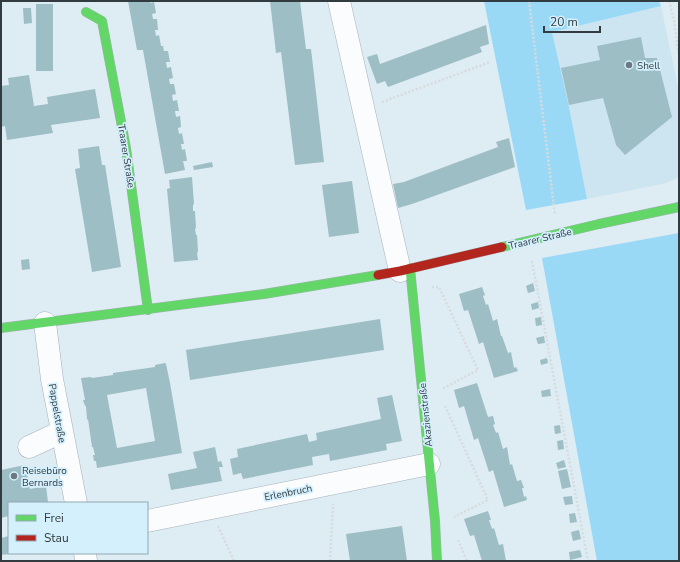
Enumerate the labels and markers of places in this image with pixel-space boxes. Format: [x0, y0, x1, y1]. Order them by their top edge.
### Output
place label: Shell [637, 59, 660, 73]
marker: Shell [624, 60, 634, 70]
place label: Reisebüro Bernards [22, 464, 67, 490]
marker: Reisebüro Bernards [9, 471, 19, 481]

